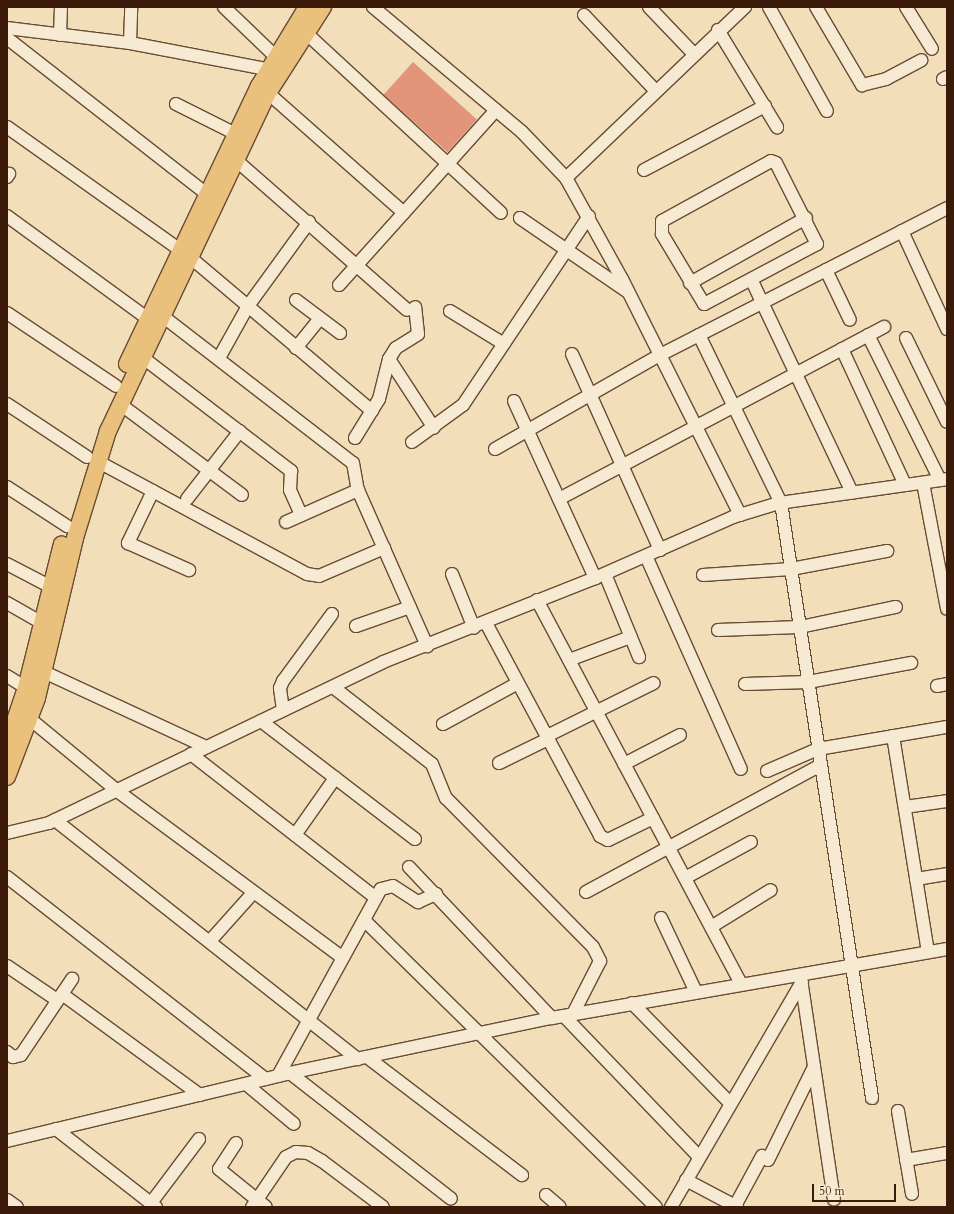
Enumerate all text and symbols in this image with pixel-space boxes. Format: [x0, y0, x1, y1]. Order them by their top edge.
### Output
scale bar [814, 1176, 898, 1202]
text: 50 m [819, 1183, 845, 1199]

